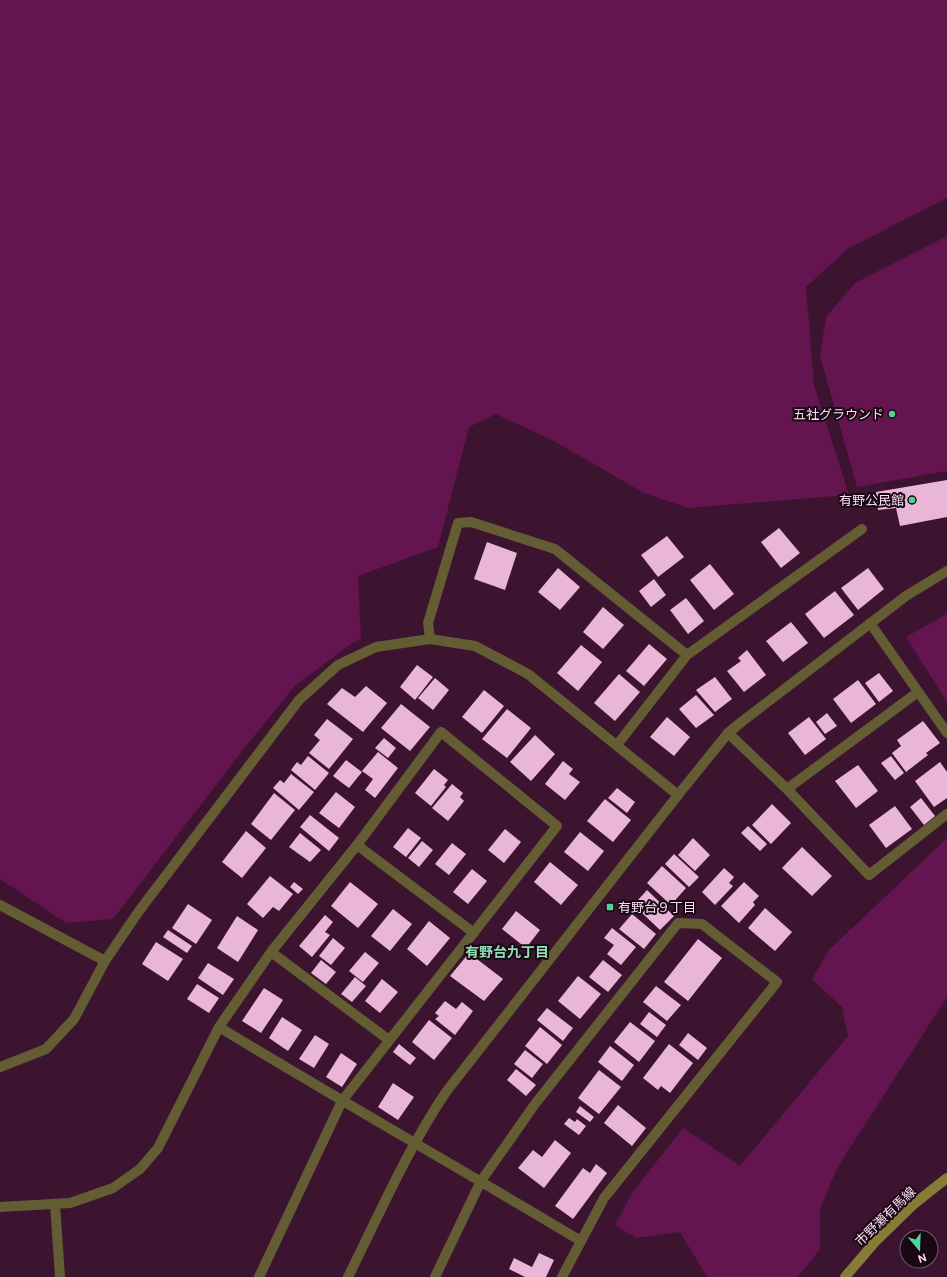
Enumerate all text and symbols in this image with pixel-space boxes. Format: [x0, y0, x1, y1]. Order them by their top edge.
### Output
place label: 五社グラウンド [793, 406, 884, 423]
marker: 五社グラウンド [887, 409, 897, 419]
place label: 有野公民館 [839, 492, 904, 509]
marker: 有野公民館 [907, 495, 917, 505]
place label: 有野台９丁目 [618, 899, 696, 916]
marker: 有野台９丁目 [605, 902, 615, 912]
district label: 有野台九丁目 [465, 943, 549, 961]
street label: 市野瀬有馬線 [851, 1183, 919, 1250]
north arrow [899, 1229, 939, 1269]
text: N [916, 1251, 928, 1266]

